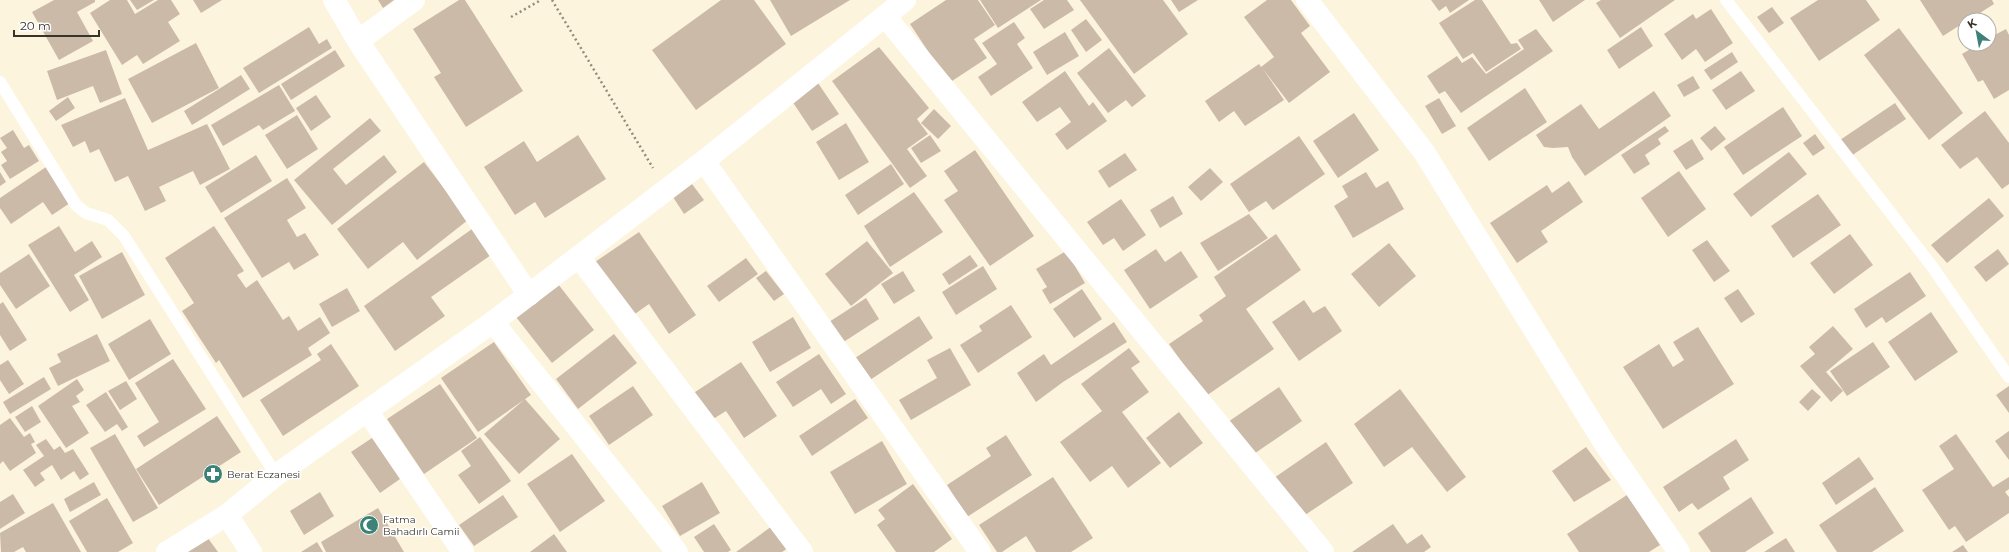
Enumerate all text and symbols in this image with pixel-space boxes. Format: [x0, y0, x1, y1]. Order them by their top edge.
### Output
scale bar [14, 12, 99, 38]
north arrow [1957, 12, 1997, 52]
text: K [1965, 15, 1980, 32]
text: 20 m [20, 18, 51, 33]
pharmacy icon: Berat Eczanesi [202, 463, 224, 485]
place label: Berat Eczanesi [227, 468, 300, 481]
place label: Fatma Bahadırlı Camii [383, 513, 459, 538]
mosque icon: Fatma Bahadırlı Camii [358, 514, 380, 536]

